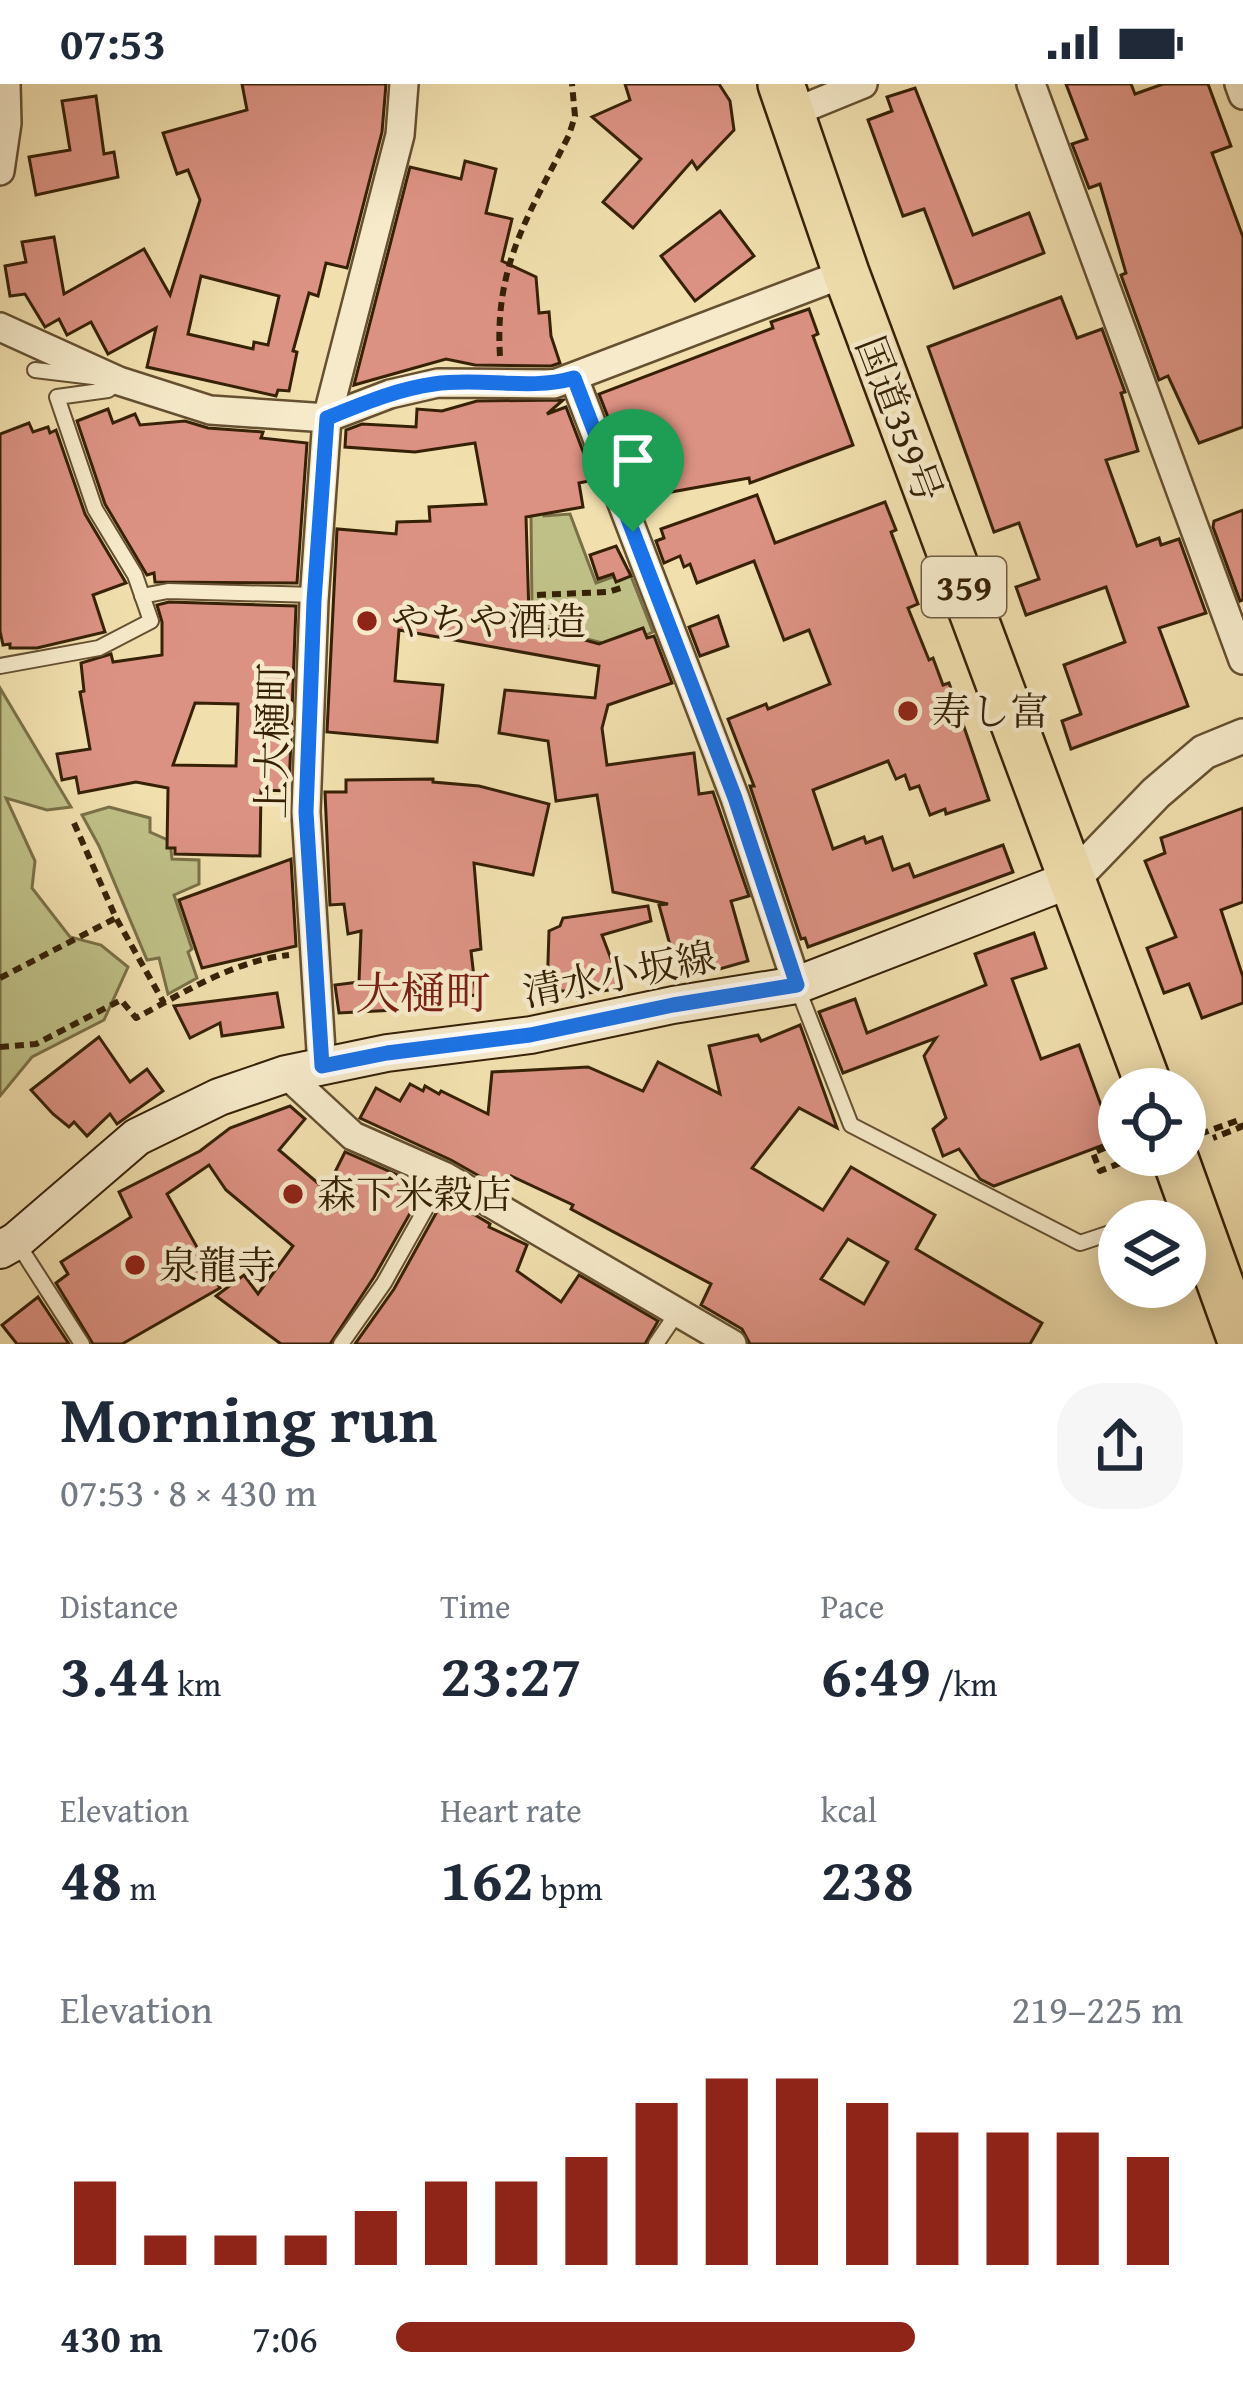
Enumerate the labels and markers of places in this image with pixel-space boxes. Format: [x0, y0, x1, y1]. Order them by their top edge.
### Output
pin [582, 409, 684, 532]
place label: やちや酒造 [391, 592, 586, 649]
marker: やちや酒造 [354, 608, 380, 634]
place label: 寿し富 [932, 682, 1049, 739]
marker: 寿し富 [895, 698, 921, 724]
place label: 森下米穀店 [317, 1165, 512, 1222]
marker: 森下米穀店 [280, 1181, 306, 1207]
place label: 泉龍寺 [159, 1236, 276, 1293]
marker: 泉龍寺 [122, 1252, 148, 1278]

